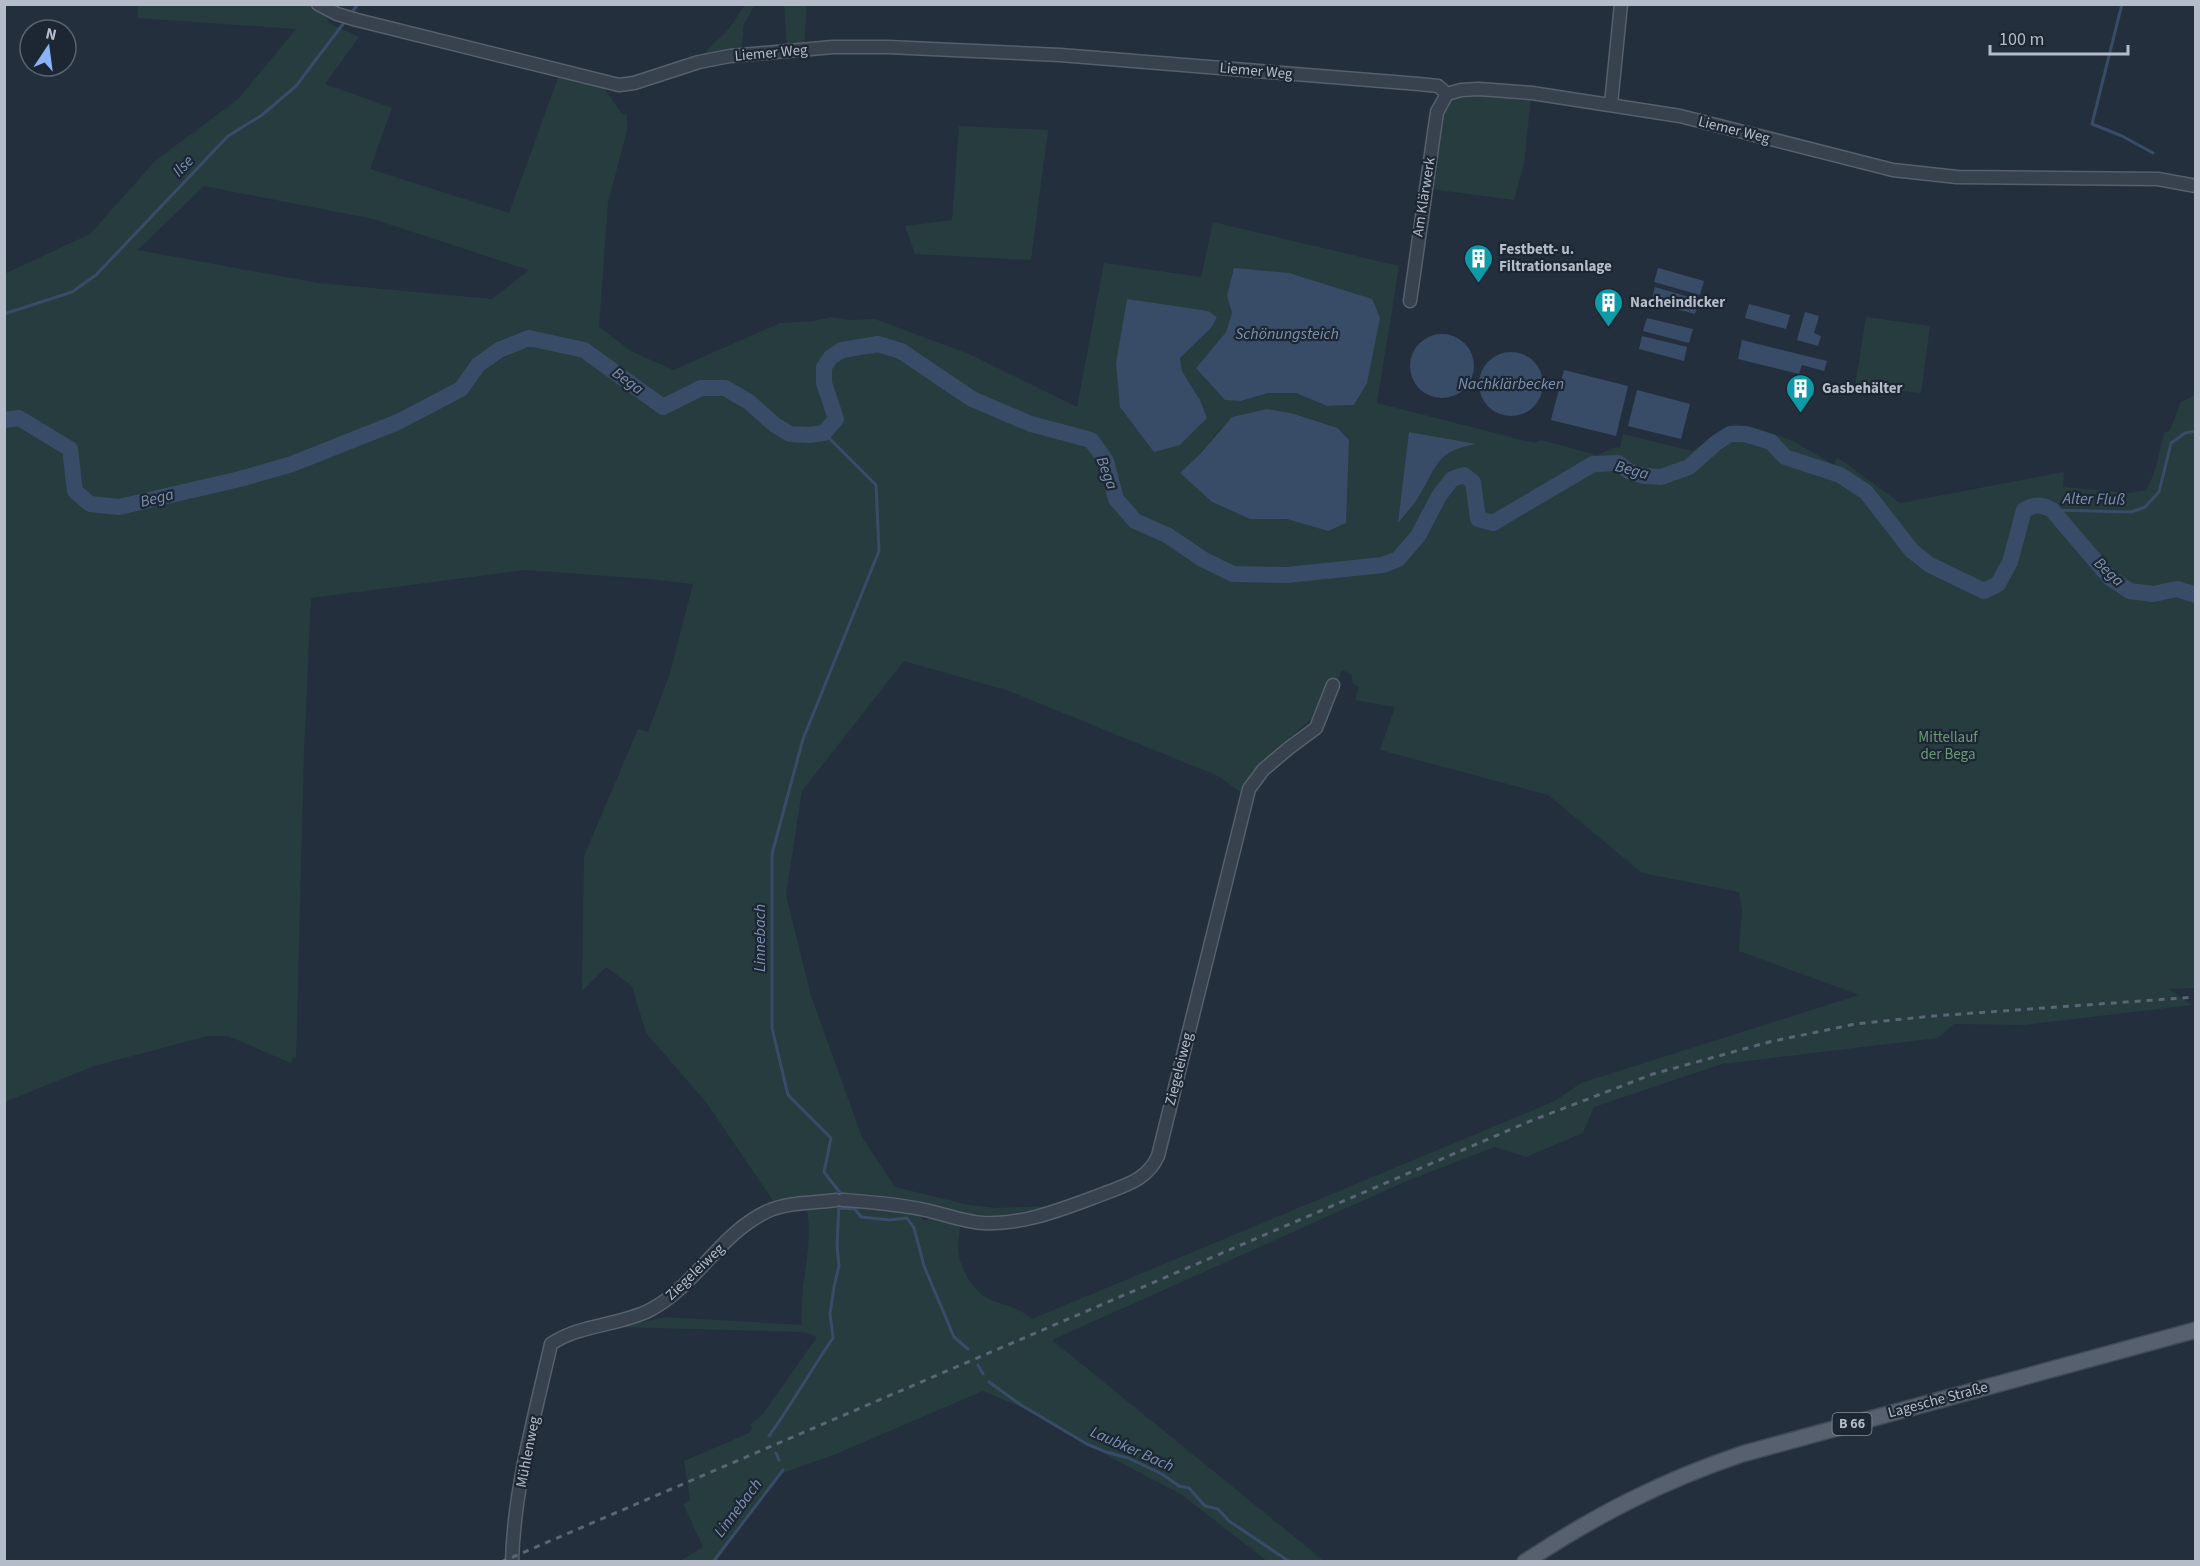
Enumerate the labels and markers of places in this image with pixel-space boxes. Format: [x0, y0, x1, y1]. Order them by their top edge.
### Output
place label: Festbett- u. Filtrationsanlage [1499, 239, 1612, 277]
building icon: Festbett- u. Filtrationsanlage [1462, 242, 1494, 284]
building icon: Nacheindicker [1593, 286, 1625, 328]
place label: Nacheindicker [1630, 292, 1725, 313]
building icon: Gasbehälter [1785, 372, 1817, 414]
place label: Gasbehälter [1822, 378, 1902, 399]

